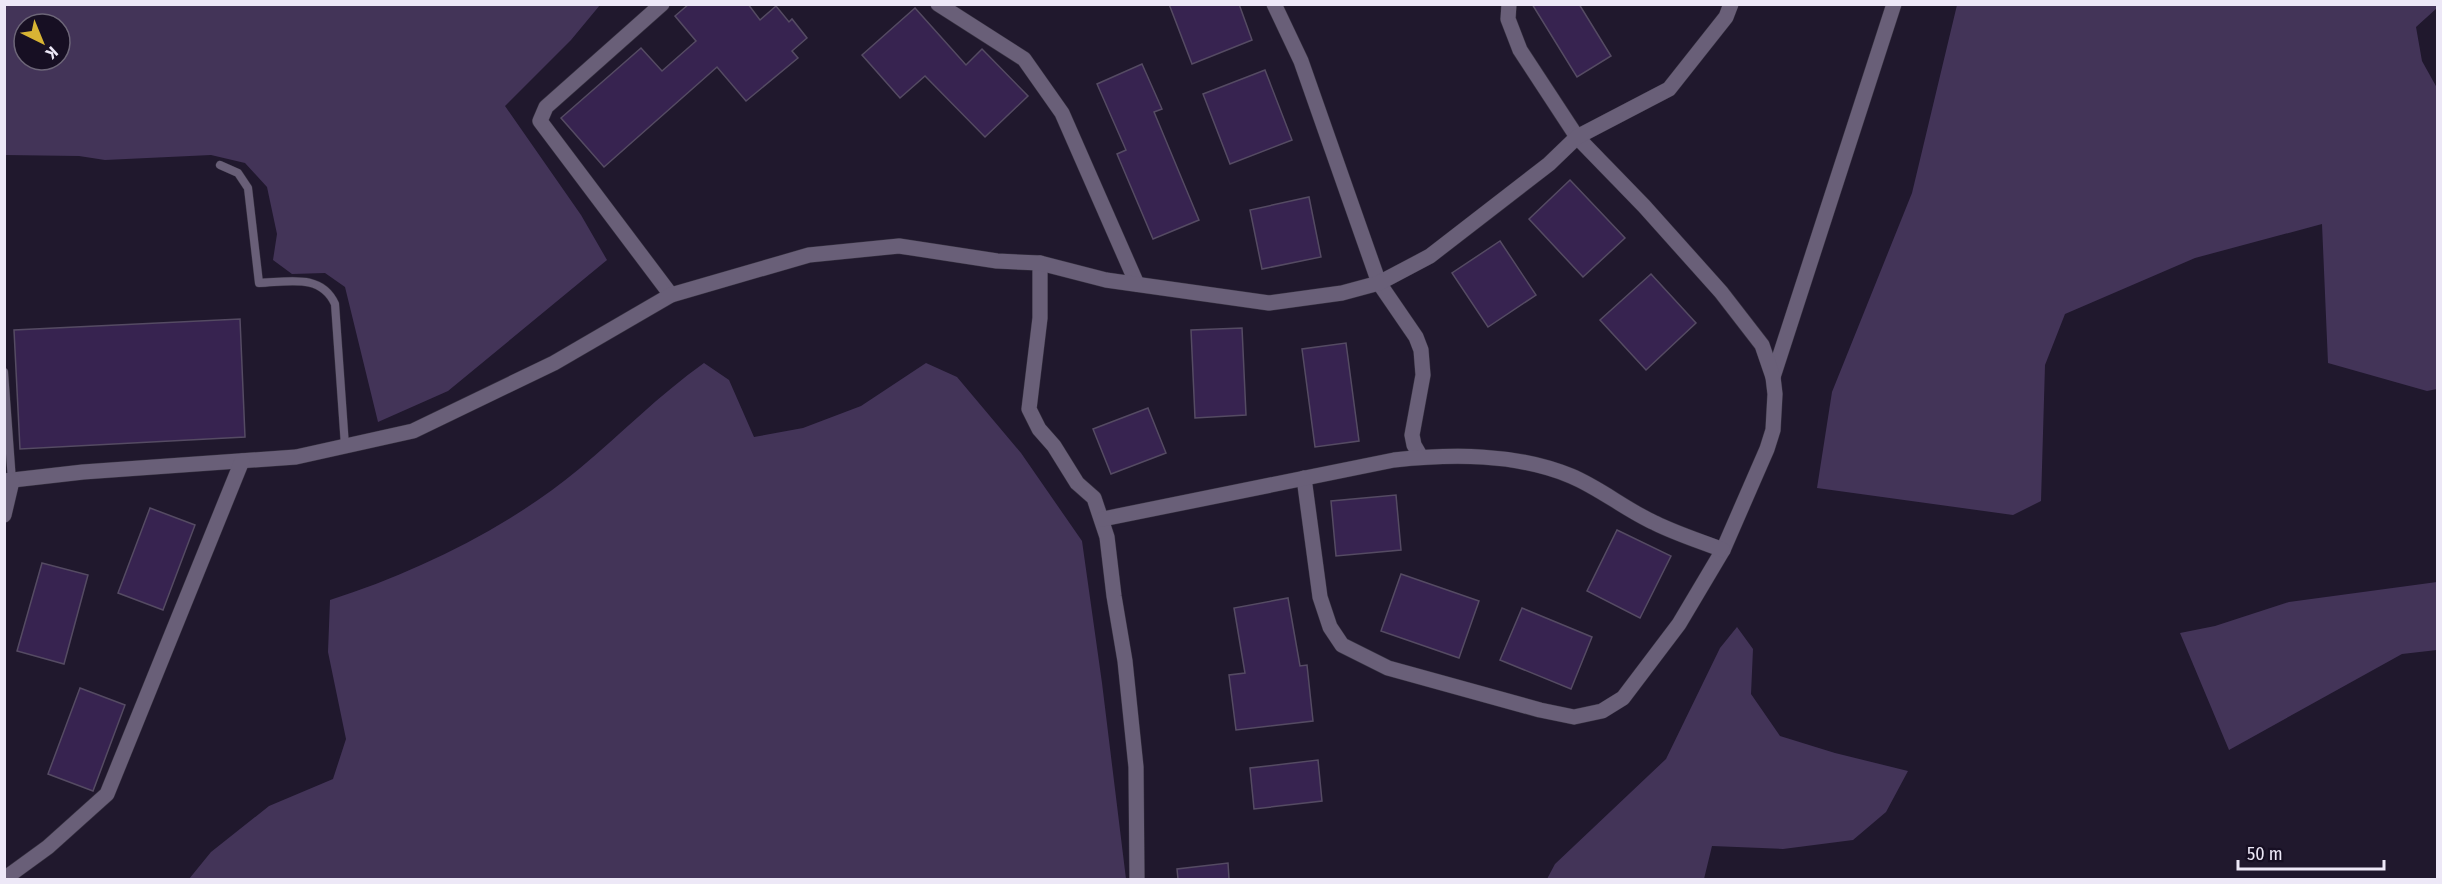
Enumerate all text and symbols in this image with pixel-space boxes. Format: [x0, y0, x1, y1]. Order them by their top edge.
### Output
north arrow [12, 12, 72, 72]
text: K [41, 42, 62, 63]
scale bar [2238, 833, 2384, 871]
text: 50 m [2247, 843, 2283, 865]

